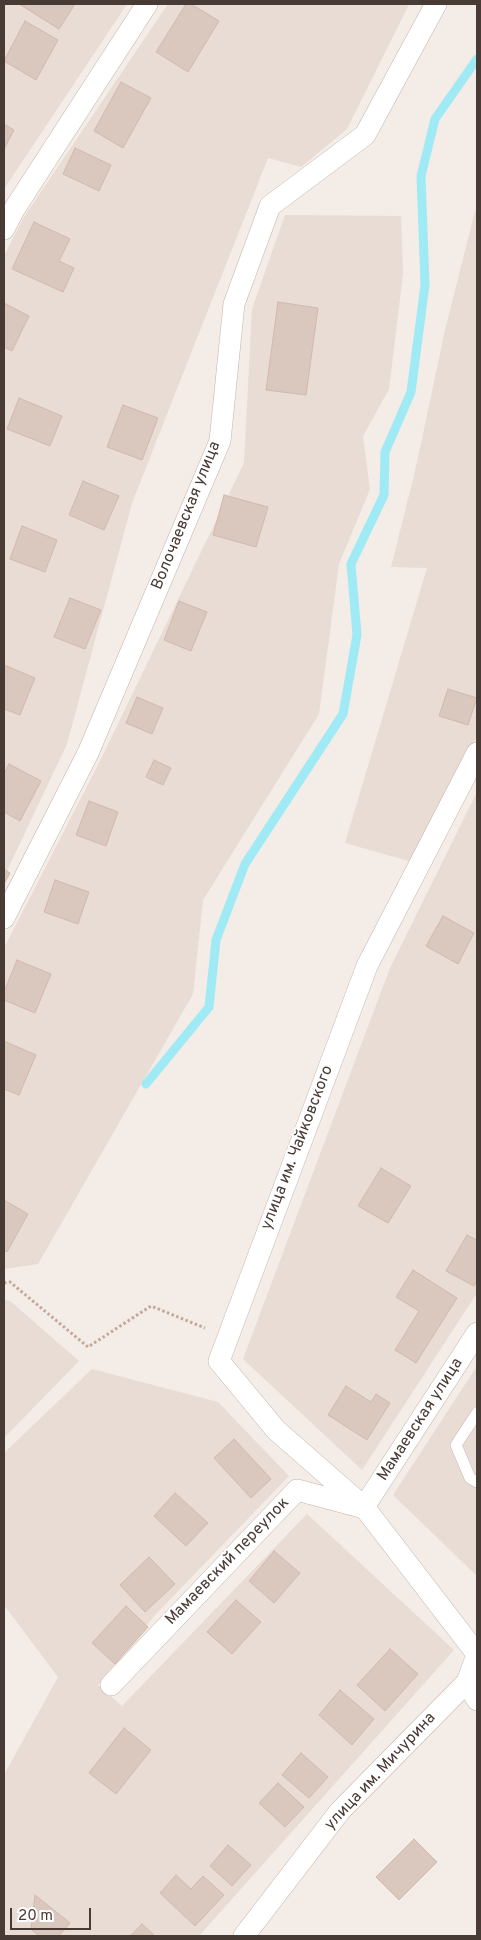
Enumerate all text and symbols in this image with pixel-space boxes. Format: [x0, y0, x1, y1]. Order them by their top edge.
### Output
street label: Волочаевская улица [148, 439, 226, 593]
street label: улица им. Чайковского [258, 1063, 338, 1233]
street label: Мамаевская улица [374, 1355, 468, 1485]
street label: Мамаевский переулок [162, 1494, 294, 1630]
street label: улица им. Мичурина [321, 1709, 441, 1835]
scale bar [12, 1898, 94, 1930]
text: 20 m [18, 1907, 53, 1926]

